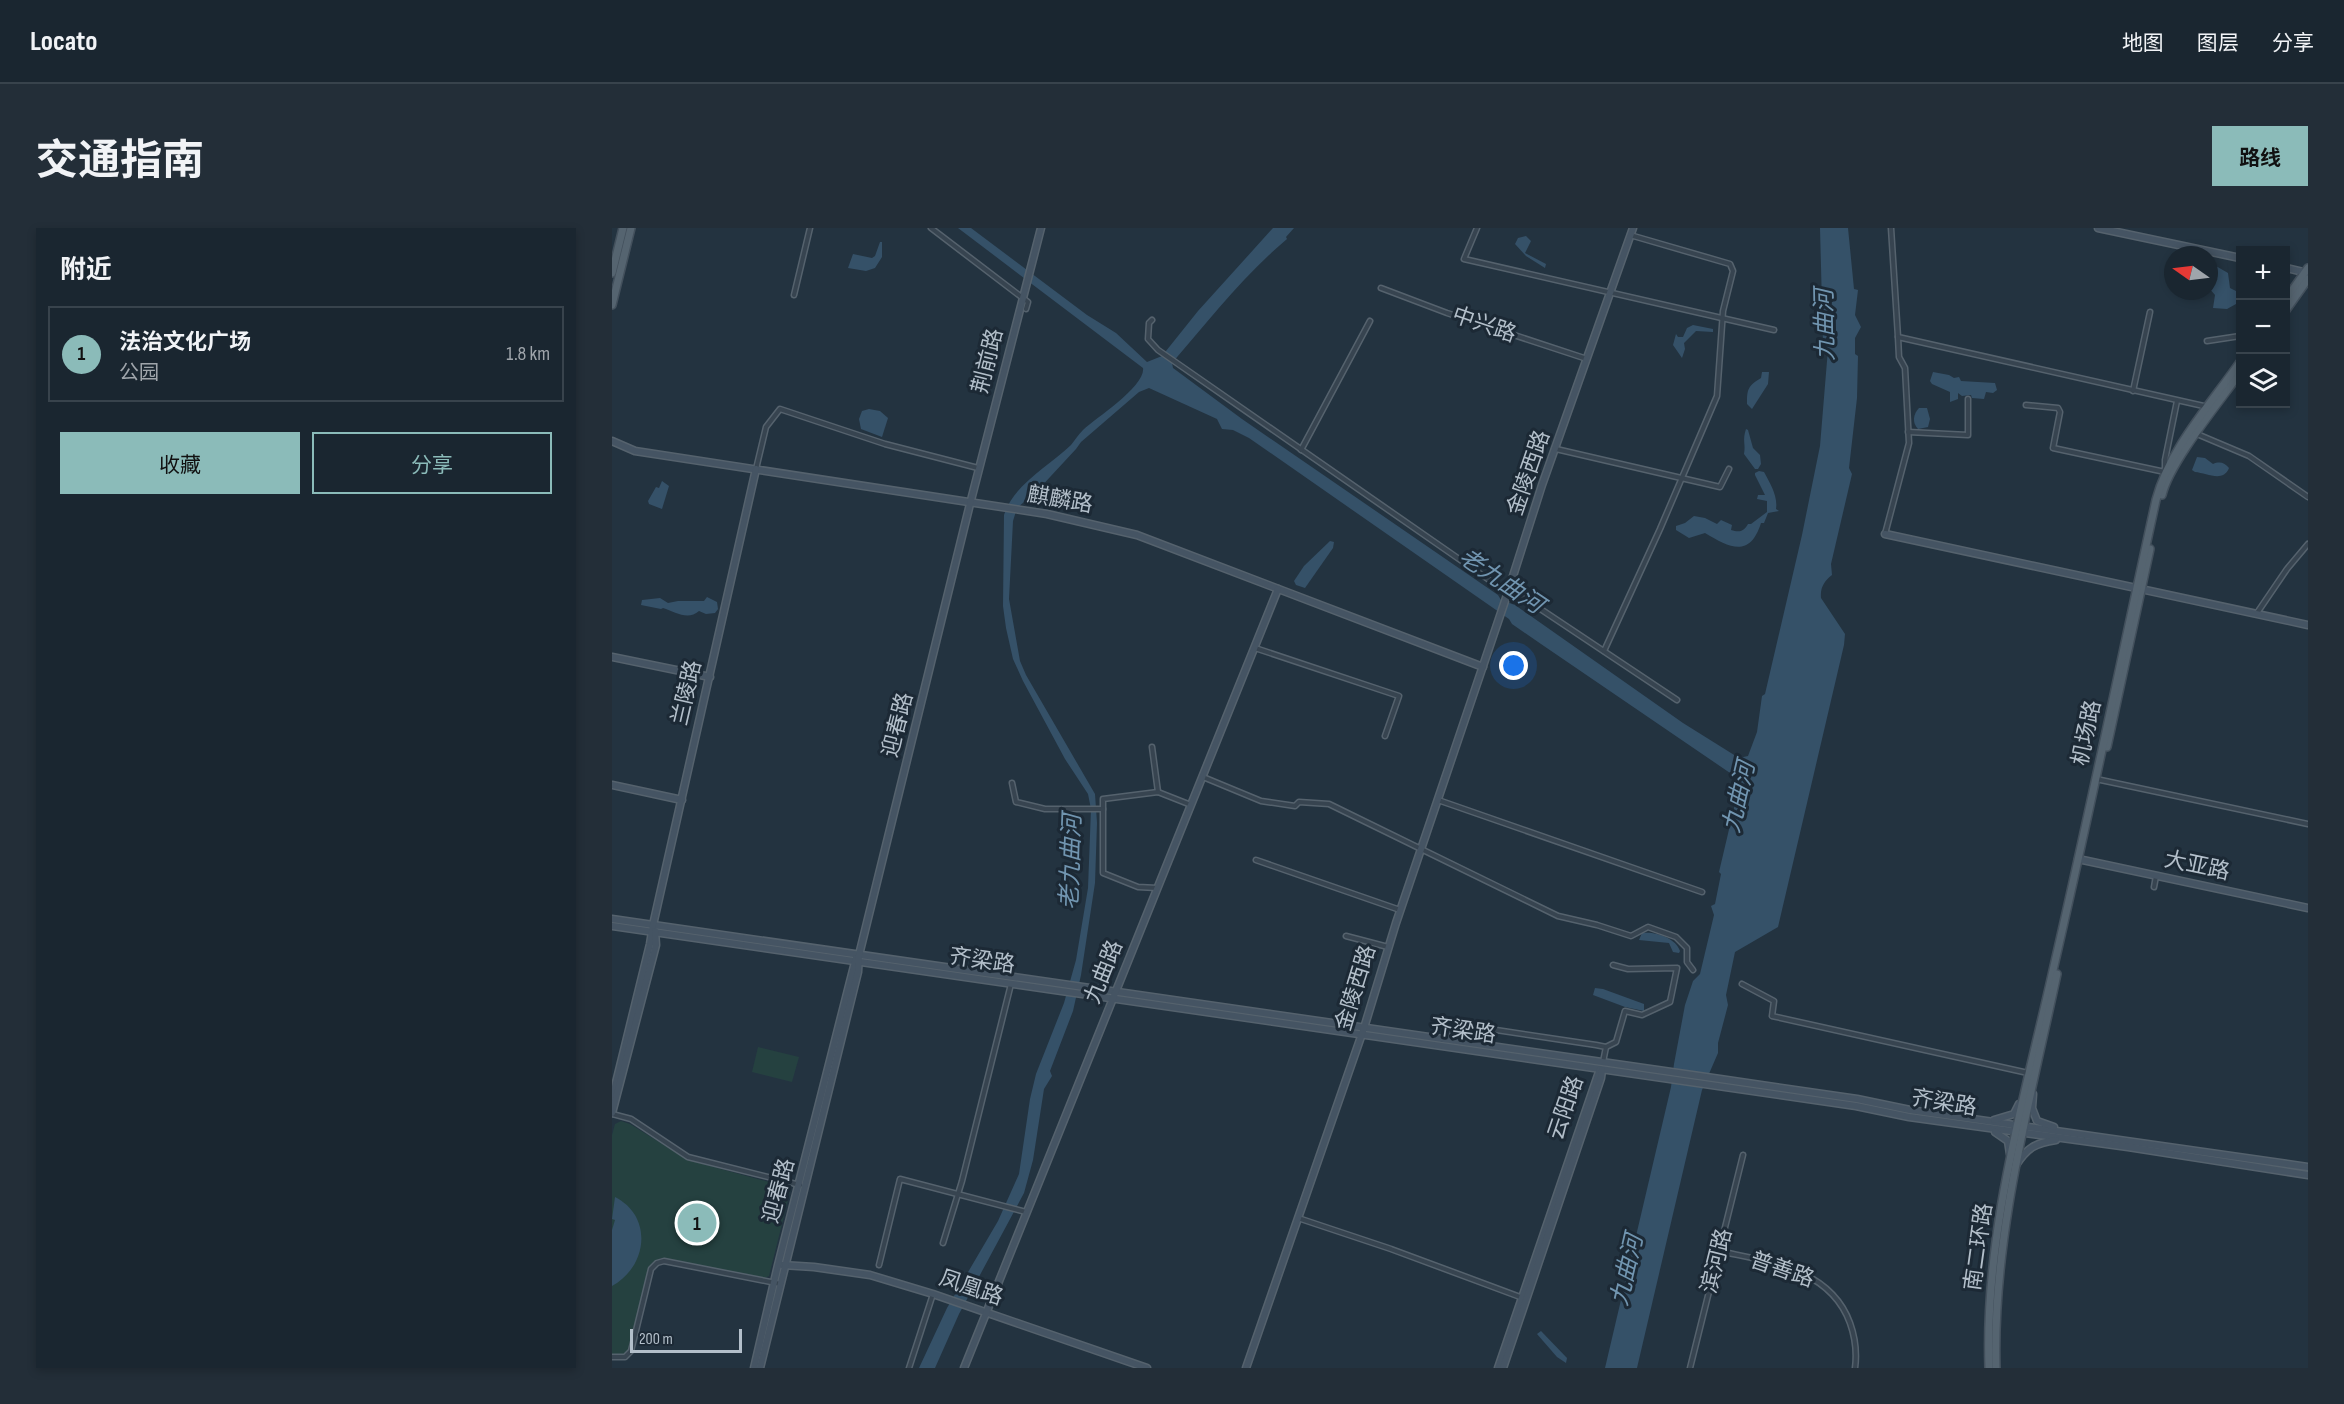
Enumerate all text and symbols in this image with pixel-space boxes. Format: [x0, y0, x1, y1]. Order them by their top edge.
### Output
text: Locato [30, 25, 97, 58]
text: 地图 [2122, 31, 2164, 56]
text: 图层 [2197, 31, 2239, 56]
text: 分享 [2272, 31, 2314, 56]
button: 路线 [2212, 126, 2308, 186]
text: 交通指南 [36, 136, 204, 187]
north arrow [2164, 246, 2218, 300]
map controls [2236, 246, 2290, 408]
button: + [2236, 246, 2290, 300]
text: 附近 [60, 255, 112, 286]
water label: 九曲河 [1810, 285, 1840, 361]
button: − [2236, 300, 2290, 354]
street label: 中兴路 [1448, 301, 1520, 349]
street label: 荆前路 [967, 326, 1009, 396]
text: 法治文化广场 [119, 329, 251, 356]
text: 1 [78, 342, 85, 366]
text: 1.8 km [506, 342, 550, 366]
button: layers [2236, 354, 2290, 408]
text: 公园 [119, 361, 159, 385]
street label: 金陵西路 [1502, 427, 1556, 519]
button: 收藏 [60, 432, 300, 494]
button: 分享 [312, 432, 552, 494]
street label: 麒麟路 [1025, 481, 1095, 519]
water label: 老九曲河 [1453, 542, 1552, 622]
your location [1499, 651, 1528, 680]
street label: 兰陵路 [666, 658, 708, 728]
street label: 迎春路 [877, 690, 919, 760]
street label: 机场路 [2067, 698, 2107, 768]
water label: 九曲河 [1717, 755, 1762, 835]
water label: 老九曲河 [1055, 810, 1087, 910]
street label: 大亚路 [2162, 846, 2232, 886]
street label: 九曲路 [1079, 936, 1129, 1008]
street label: 金陵西路 [1330, 942, 1382, 1034]
street label: 齐梁路 [947, 943, 1017, 979]
street label: 齐梁路 [1428, 1013, 1498, 1049]
street label: 云阳路 [1542, 1072, 1590, 1144]
street label: 齐梁路 [1909, 1085, 1979, 1121]
street label: 迎春路 [757, 1156, 801, 1226]
pin: 1 [678, 1200, 716, 1246]
street label: 南二环路 [1960, 1202, 1998, 1292]
street label: 滨河路 [1696, 1226, 1738, 1296]
water label: 九曲河 [1605, 1228, 1650, 1308]
street label: 普善路 [1746, 1246, 1818, 1294]
street label: 凤凰路 [935, 1264, 1007, 1312]
scale bar [630, 1326, 742, 1354]
text: 200 m [639, 1330, 673, 1349]

